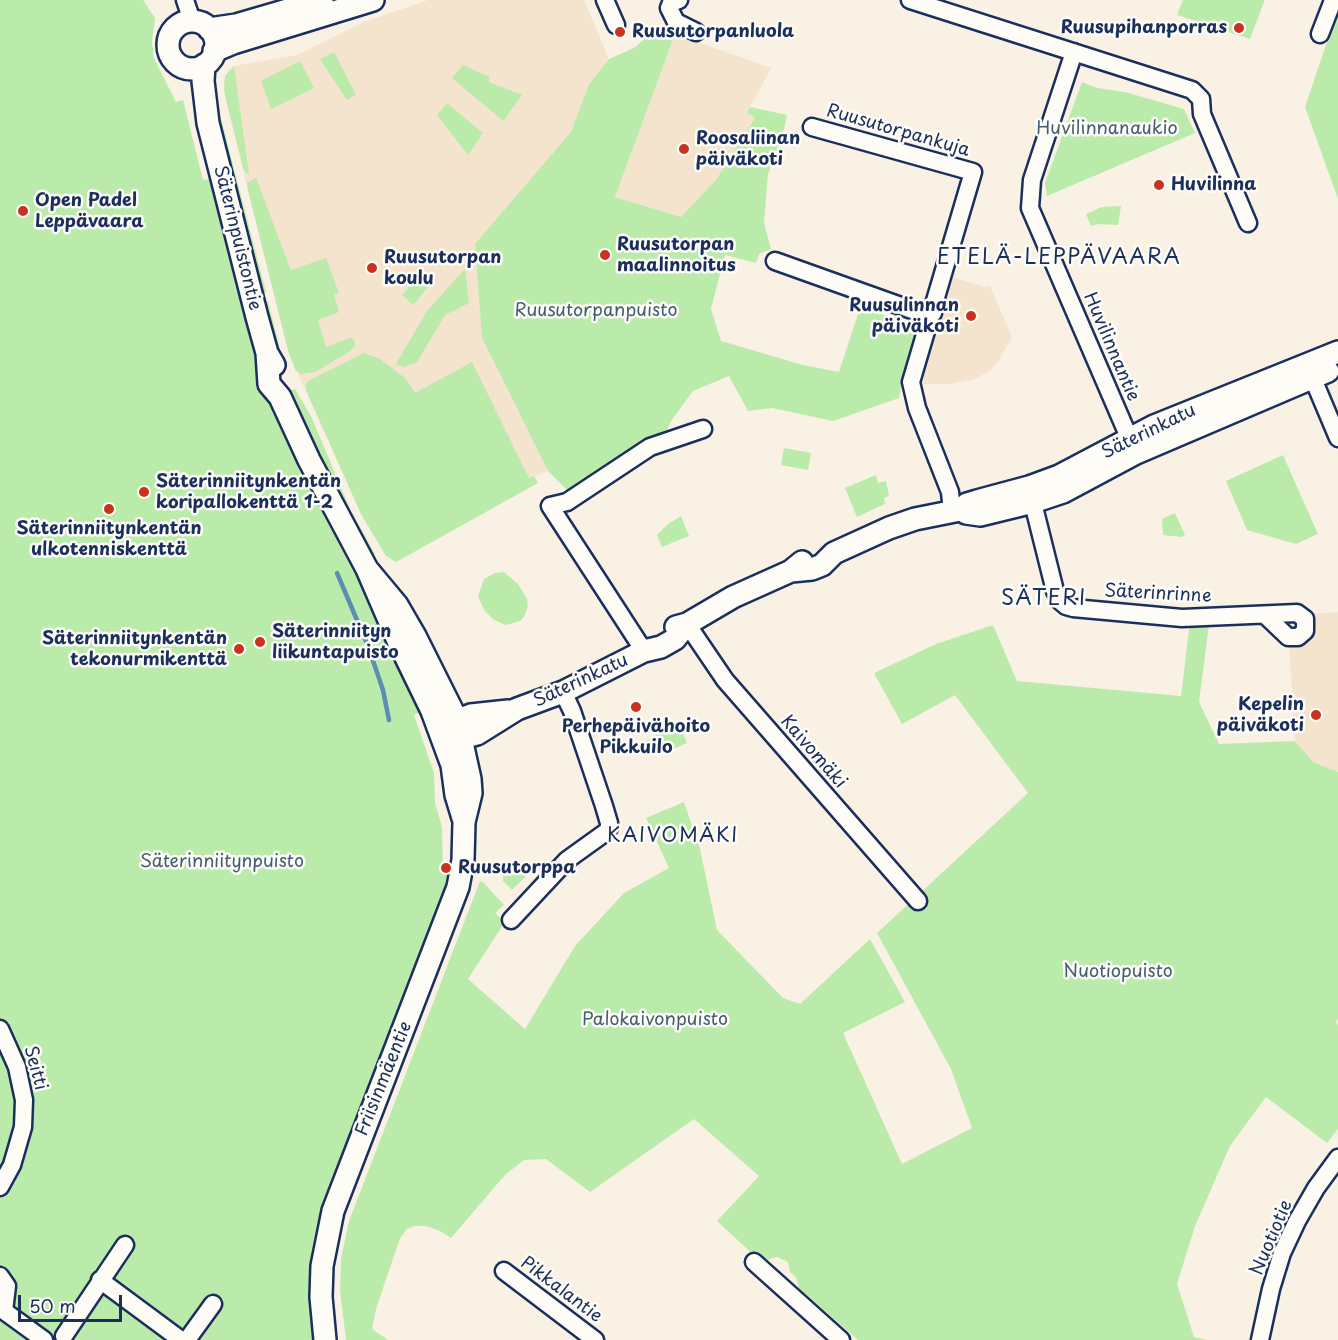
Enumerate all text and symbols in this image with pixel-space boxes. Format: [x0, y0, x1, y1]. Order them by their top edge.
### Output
place label: Ruusupihanporras [1061, 17, 1227, 39]
place label: Ruusutorpanluola [632, 21, 794, 43]
marker: Ruusupihanporras [1232, 21, 1246, 35]
marker: Ruusutorpanluola [613, 25, 627, 39]
street label: Ruusutorpankuja [824, 100, 972, 162]
park label: Huvilinnanaukio [1036, 118, 1178, 140]
place label: Roosaliinan päiväkoti [696, 128, 800, 170]
marker: Roosaliinan päiväkoti [677, 142, 691, 156]
street label: Säterinpuistontie [209, 163, 265, 313]
place label: Huvilinna [1171, 174, 1256, 196]
marker: Huvilinna [1152, 178, 1166, 192]
place label: Open Padel Leppävaara [35, 190, 143, 232]
marker: Open Padel Leppävaara [16, 204, 30, 218]
place label: Ruusutorpan maalinnoitus [617, 234, 736, 276]
district label: ETELÄ-LEPPÄVAARA [938, 245, 1180, 271]
place label: Ruusutorpan koulu [384, 247, 501, 290]
marker: Ruusutorpan maalinnoitus [598, 248, 612, 262]
marker: Ruusutorpan koulu [365, 261, 379, 275]
street label: Huvilinnantie [1078, 289, 1144, 405]
place label: Ruusulinnan päiväkoti [849, 295, 959, 338]
park label: Ruusutorpanpuisto [515, 300, 677, 322]
marker: Ruusulinnan päiväkoti [964, 309, 978, 323]
street label: Säterinkatu [1098, 400, 1200, 464]
place label: Säterinniitynkentän koripallokenttä 1-2 [156, 471, 341, 514]
marker: Säterinniitynkentän koripallokenttä 1-2 [137, 485, 151, 499]
marker: Säterinniitynkentän ulkotenniskenttä [102, 502, 116, 516]
place label: Säterinniitynkentän ulkotenniskenttä [16, 518, 202, 560]
street label: Säterinrinne [1104, 580, 1212, 608]
district label: SÄTERI [1001, 586, 1087, 612]
place label: Säterinniityn liikuntapuisto [272, 621, 399, 664]
place label: Säterinniitynkentän tekonurmikenttä [42, 628, 227, 670]
marker: Säterinniityn liikuntapuisto [253, 635, 267, 649]
marker: Säterinniitynkentän tekonurmikenttä [232, 642, 246, 656]
street label: Säterinkatu [530, 650, 632, 712]
place label: Kepelin päiväkoti [1217, 694, 1304, 736]
marker: Perhepäivähoito Pikkuilo [629, 700, 643, 714]
marker: Kepelin päiväkoti [1309, 708, 1323, 722]
street label: Kaivomäki [775, 711, 851, 793]
place label: Perhepäivähoito Pikkuilo [562, 716, 710, 758]
district label: KAIVOMÄKI [608, 824, 738, 848]
park label: Säterinniitynpuisto [140, 851, 304, 873]
place label: Ruusutorppa [458, 857, 576, 879]
marker: Ruusutorppa [439, 861, 453, 875]
park label: Nuotiopuisto [1063, 961, 1173, 983]
park label: Palokaivonpuisto [582, 1009, 728, 1031]
street label: Friisinmäentie [351, 1019, 417, 1139]
street label: Seitti [19, 1043, 51, 1093]
street label: Nuotiotie [1246, 1197, 1298, 1279]
street label: Pikkalantie [516, 1252, 606, 1328]
scale bar [21, 1283, 124, 1321]
text: 50 m [29, 1292, 76, 1319]

